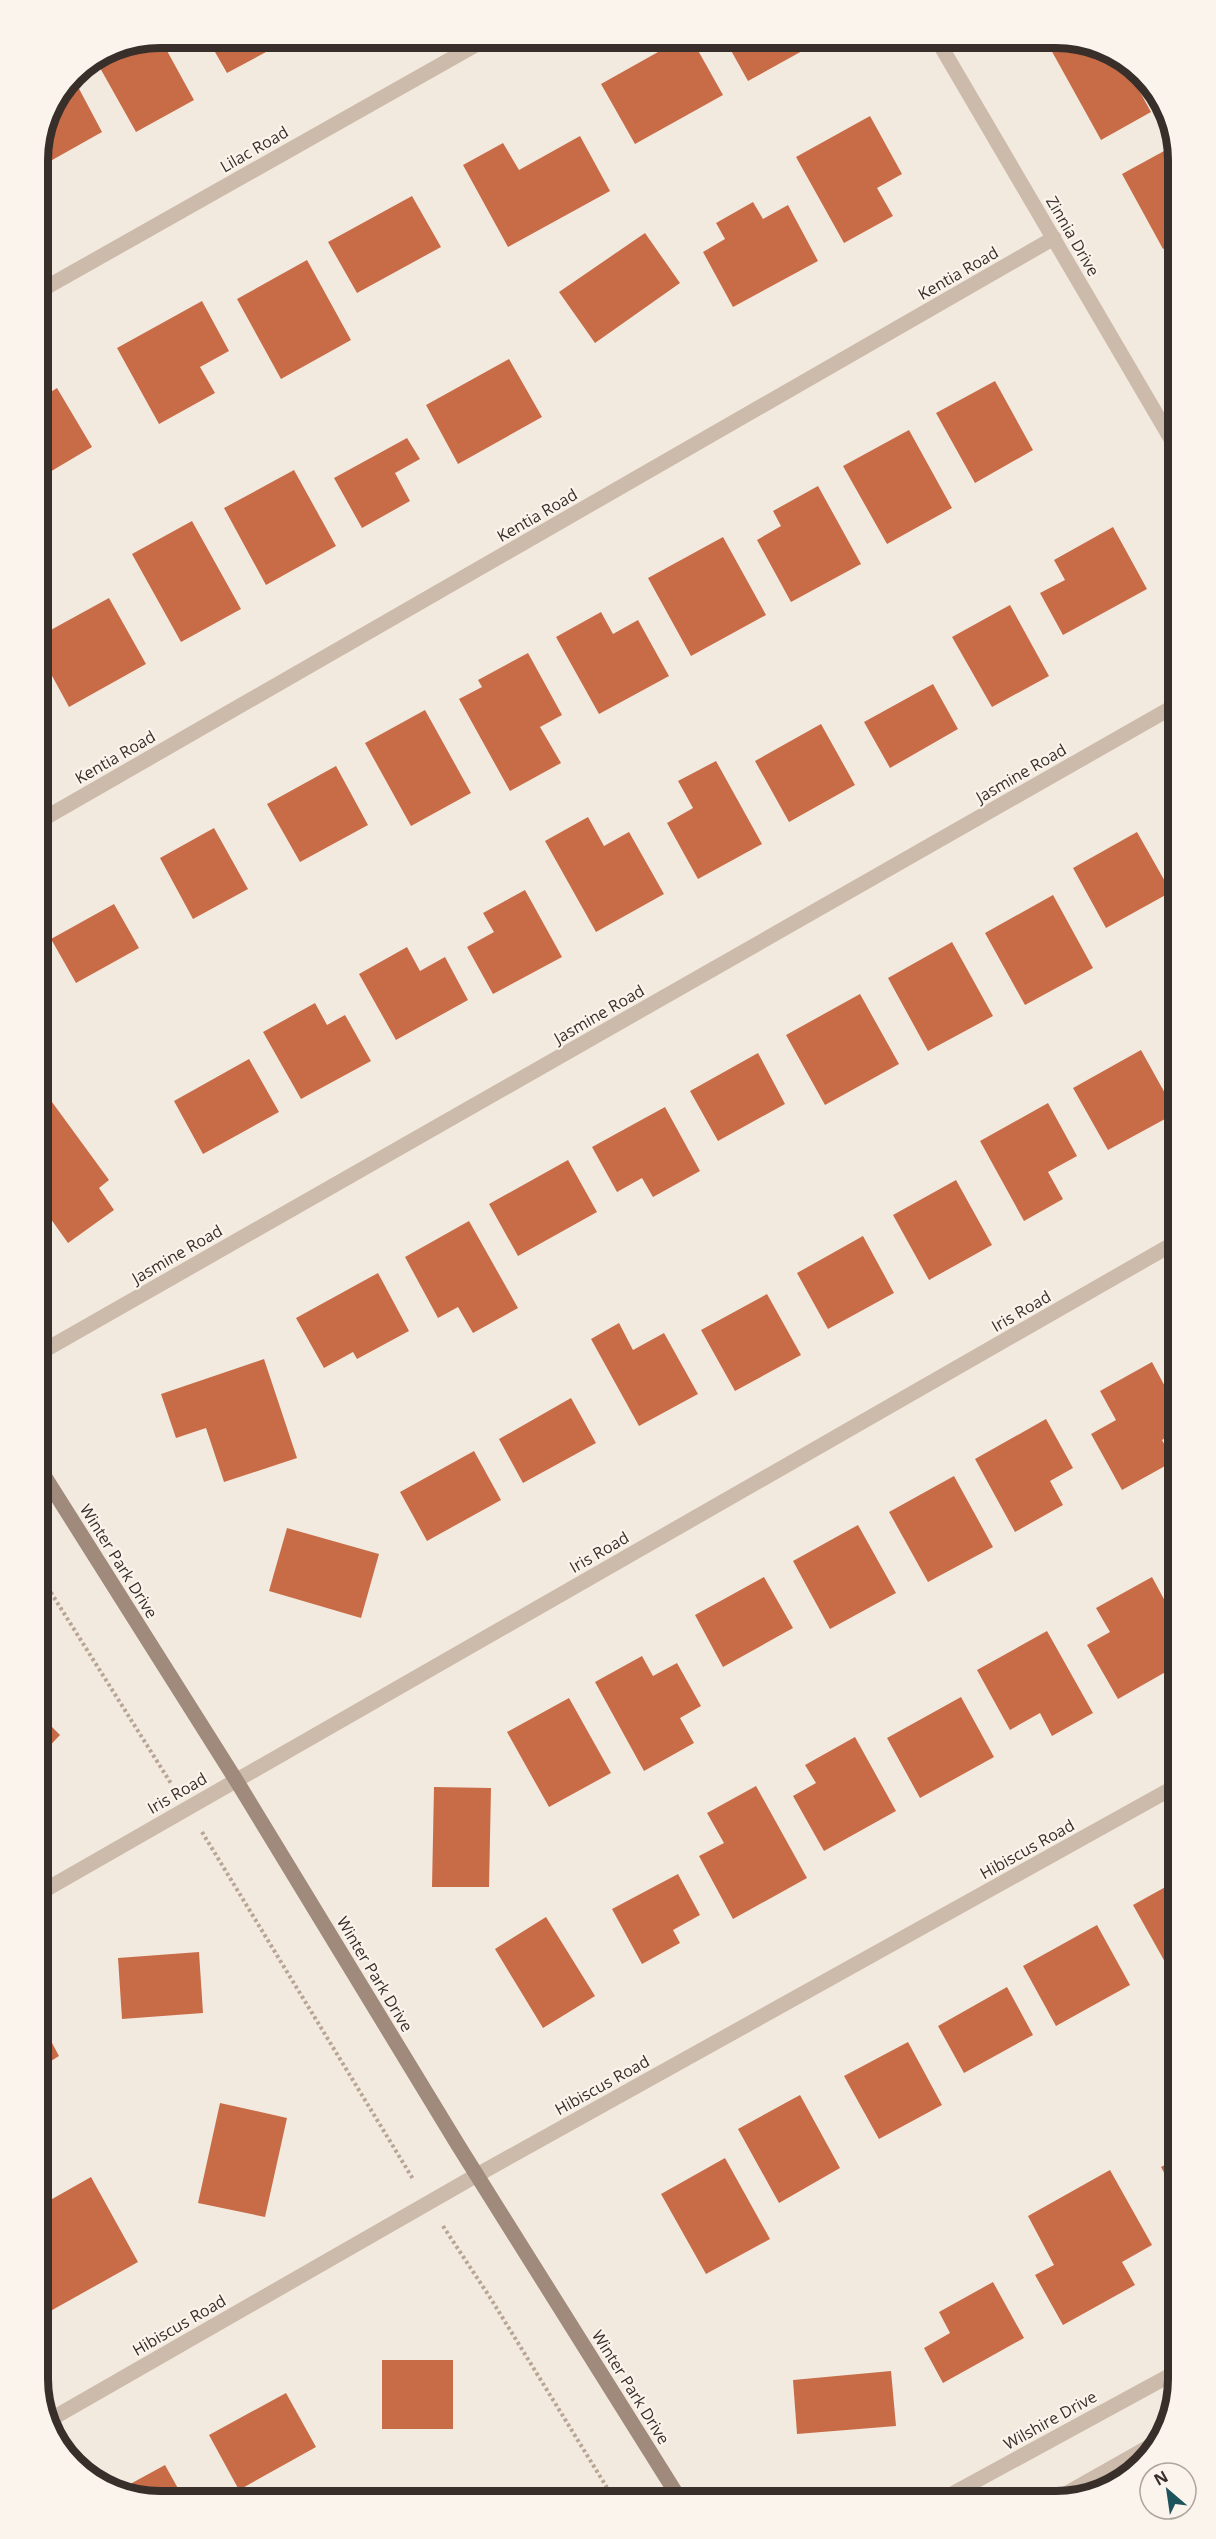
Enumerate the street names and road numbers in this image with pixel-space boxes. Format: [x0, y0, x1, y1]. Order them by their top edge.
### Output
street label: Lilac Road [216, 121, 292, 177]
street label: Zinnia Drive [1041, 192, 1105, 280]
street label: Kentia Road [914, 241, 1002, 305]
street label: Kentia Road [493, 483, 581, 547]
street label: Kentia Road [71, 725, 159, 789]
street label: Jasmine Road [970, 738, 1070, 809]
street label: Jasmine Road [548, 979, 648, 1050]
street label: Jasmine Road [126, 1219, 226, 1290]
street label: Iris Road [987, 1285, 1055, 1337]
street label: Winter Park Drive [75, 1500, 163, 1622]
street label: Iris Road [565, 1526, 633, 1578]
street label: Iris Road [143, 1767, 211, 1819]
street label: Hibiscus Road [976, 1814, 1078, 1884]
street label: Winter Park Drive [332, 1912, 418, 2036]
street label: Hibiscus Road [551, 2050, 653, 2120]
street label: Hibiscus Road [128, 2289, 230, 2361]
street label: Winter Park Drive [587, 2326, 675, 2448]
street label: Wilshire Drive [1000, 2385, 1100, 2455]

